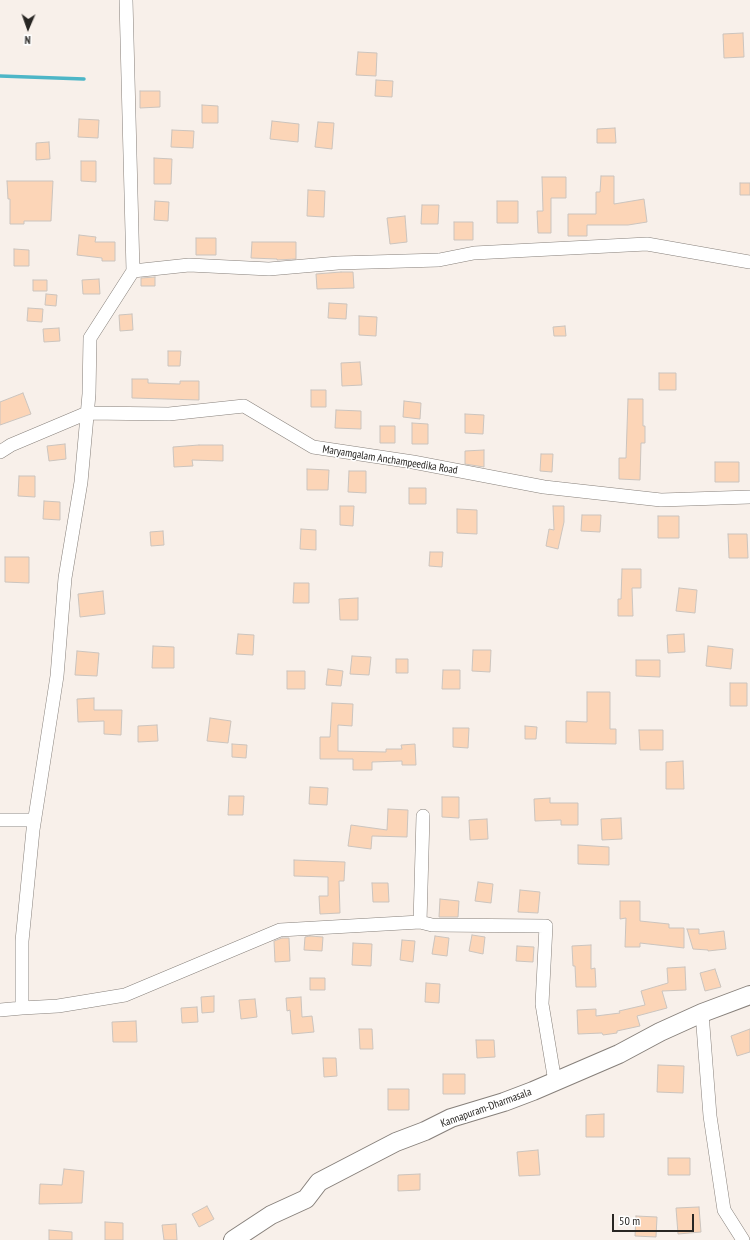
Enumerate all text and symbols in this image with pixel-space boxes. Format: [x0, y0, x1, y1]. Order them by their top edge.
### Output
north arrow [8, 8, 48, 48]
text: N [24, 33, 31, 47]
street label: Maryamgalam Anchampeedika Road [321, 443, 459, 477]
street label: Kannapuram-Dharmasala [439, 1085, 533, 1131]
scale bar [614, 1206, 696, 1232]
text: 50 m [619, 1213, 640, 1228]

